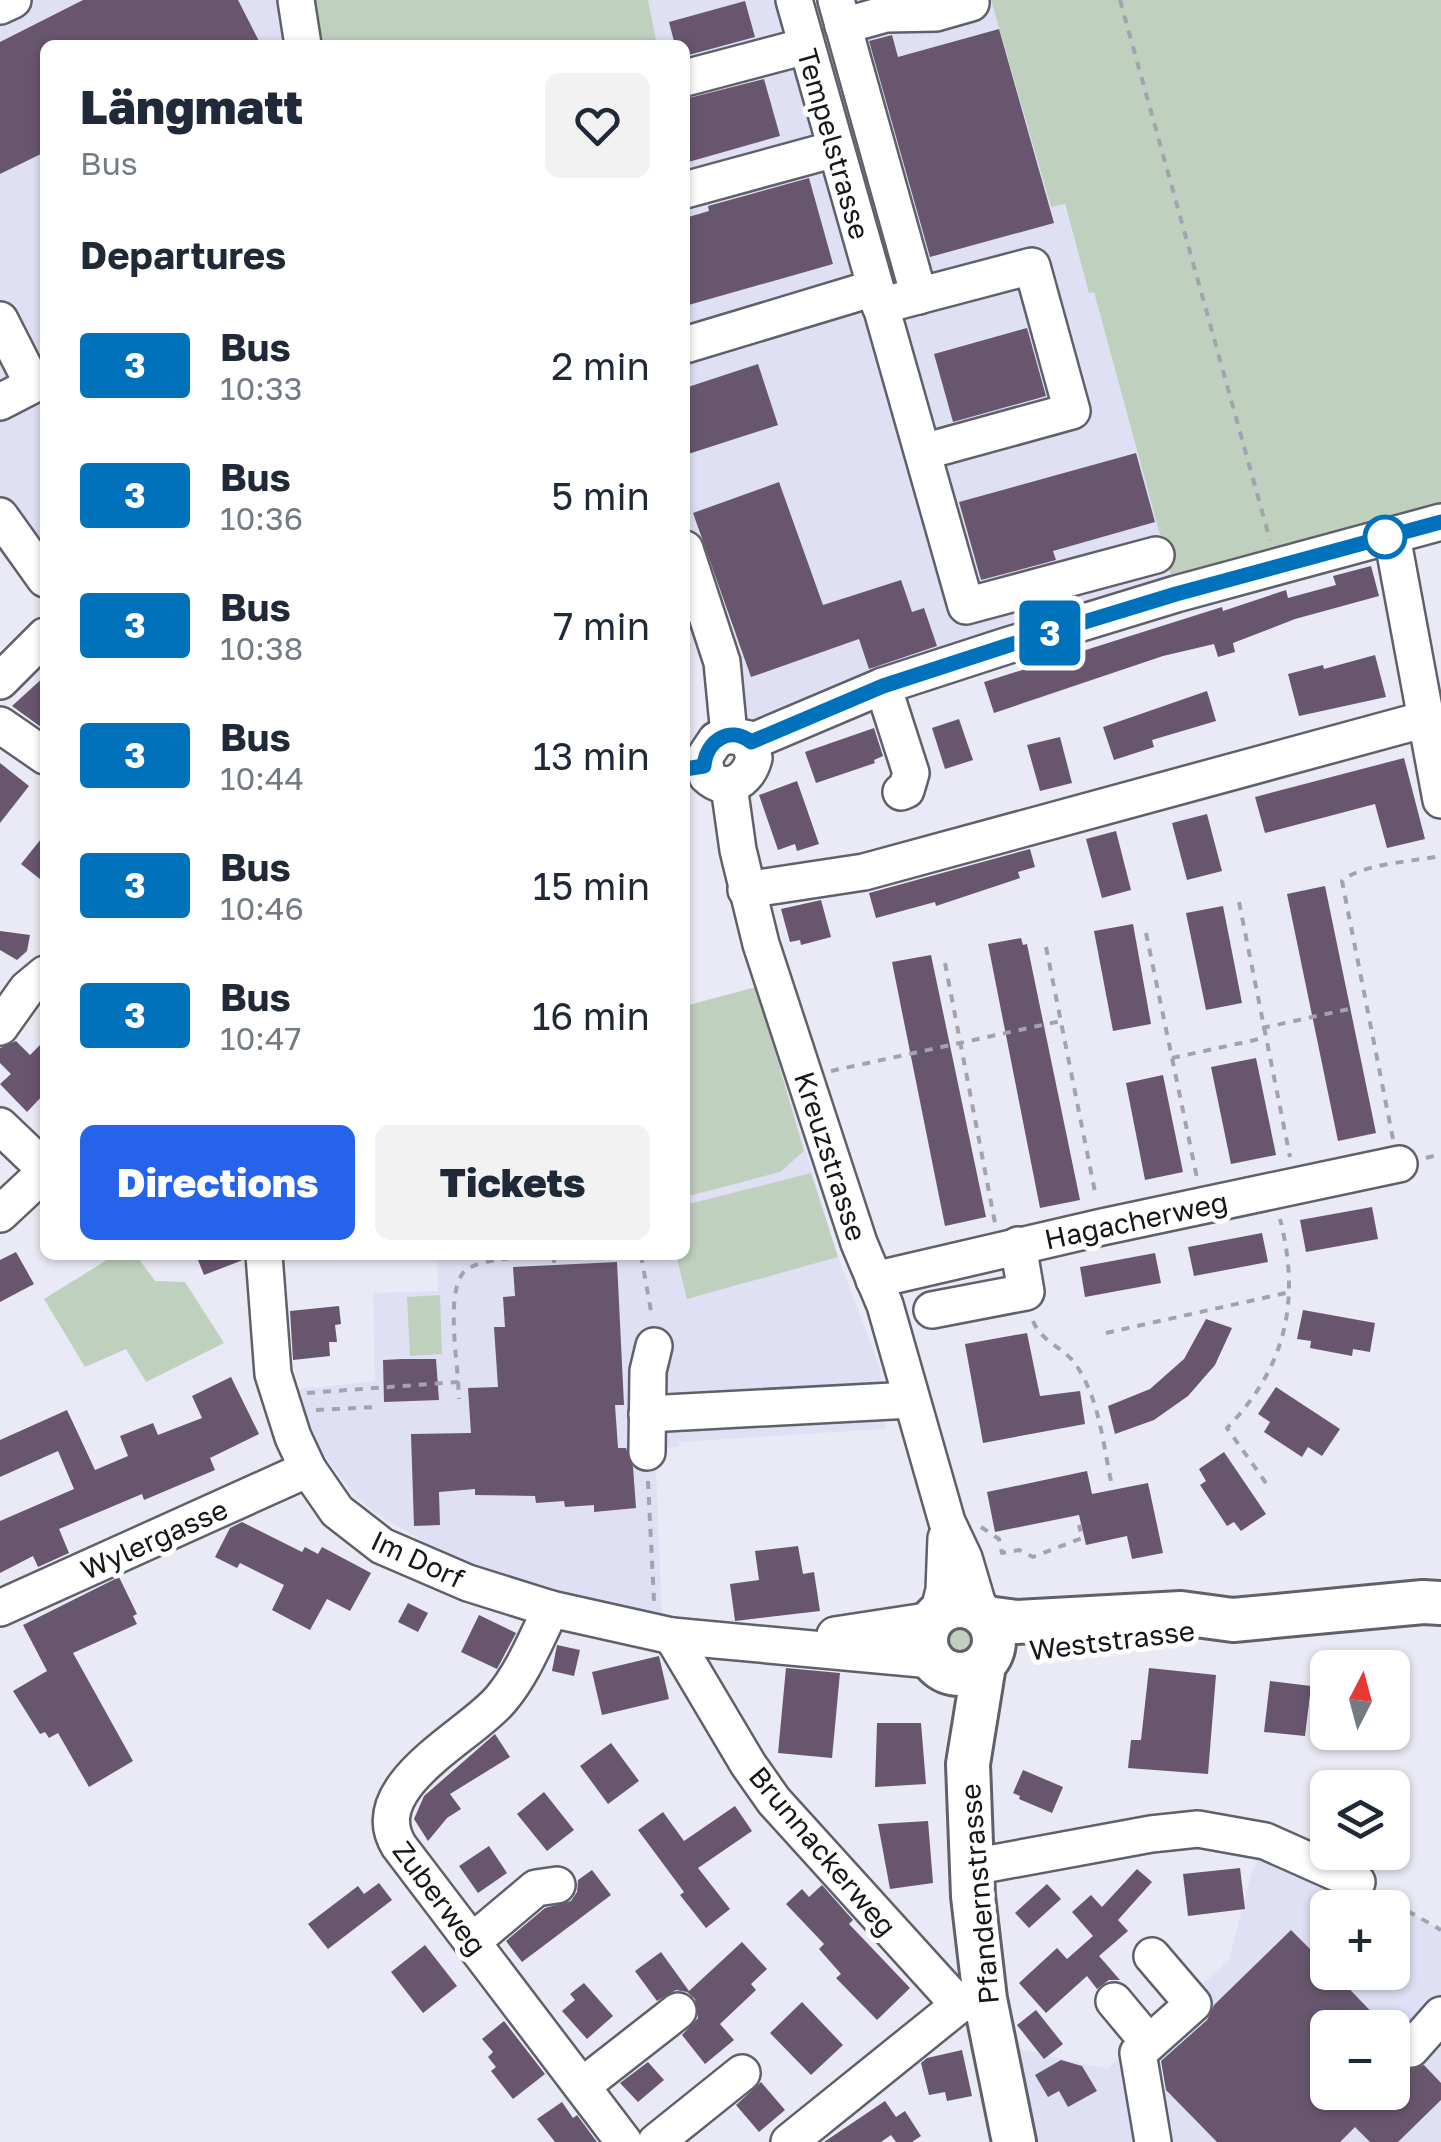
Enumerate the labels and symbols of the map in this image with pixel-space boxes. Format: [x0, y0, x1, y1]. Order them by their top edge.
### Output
street label: Tempelstrasse [791, 45, 877, 243]
unlabelled marker [1364, 516, 1406, 558]
line badge: 3 [1018, 600, 1082, 666]
street label: Kreuzstrasse [788, 1067, 874, 1245]
street label: Hagacherweg [1042, 1185, 1230, 1255]
street label: Wylergasse [76, 1492, 232, 1586]
street label: Im Dorf [366, 1523, 470, 1595]
street label: Weststrasse [1027, 1613, 1197, 1667]
north arrow [1310, 1650, 1410, 1750]
street label: Brunnackerweg [743, 1760, 903, 1942]
street label: Pfandernstrasse [953, 1782, 1005, 2006]
street label: Zuberweg [387, 1835, 493, 1961]

